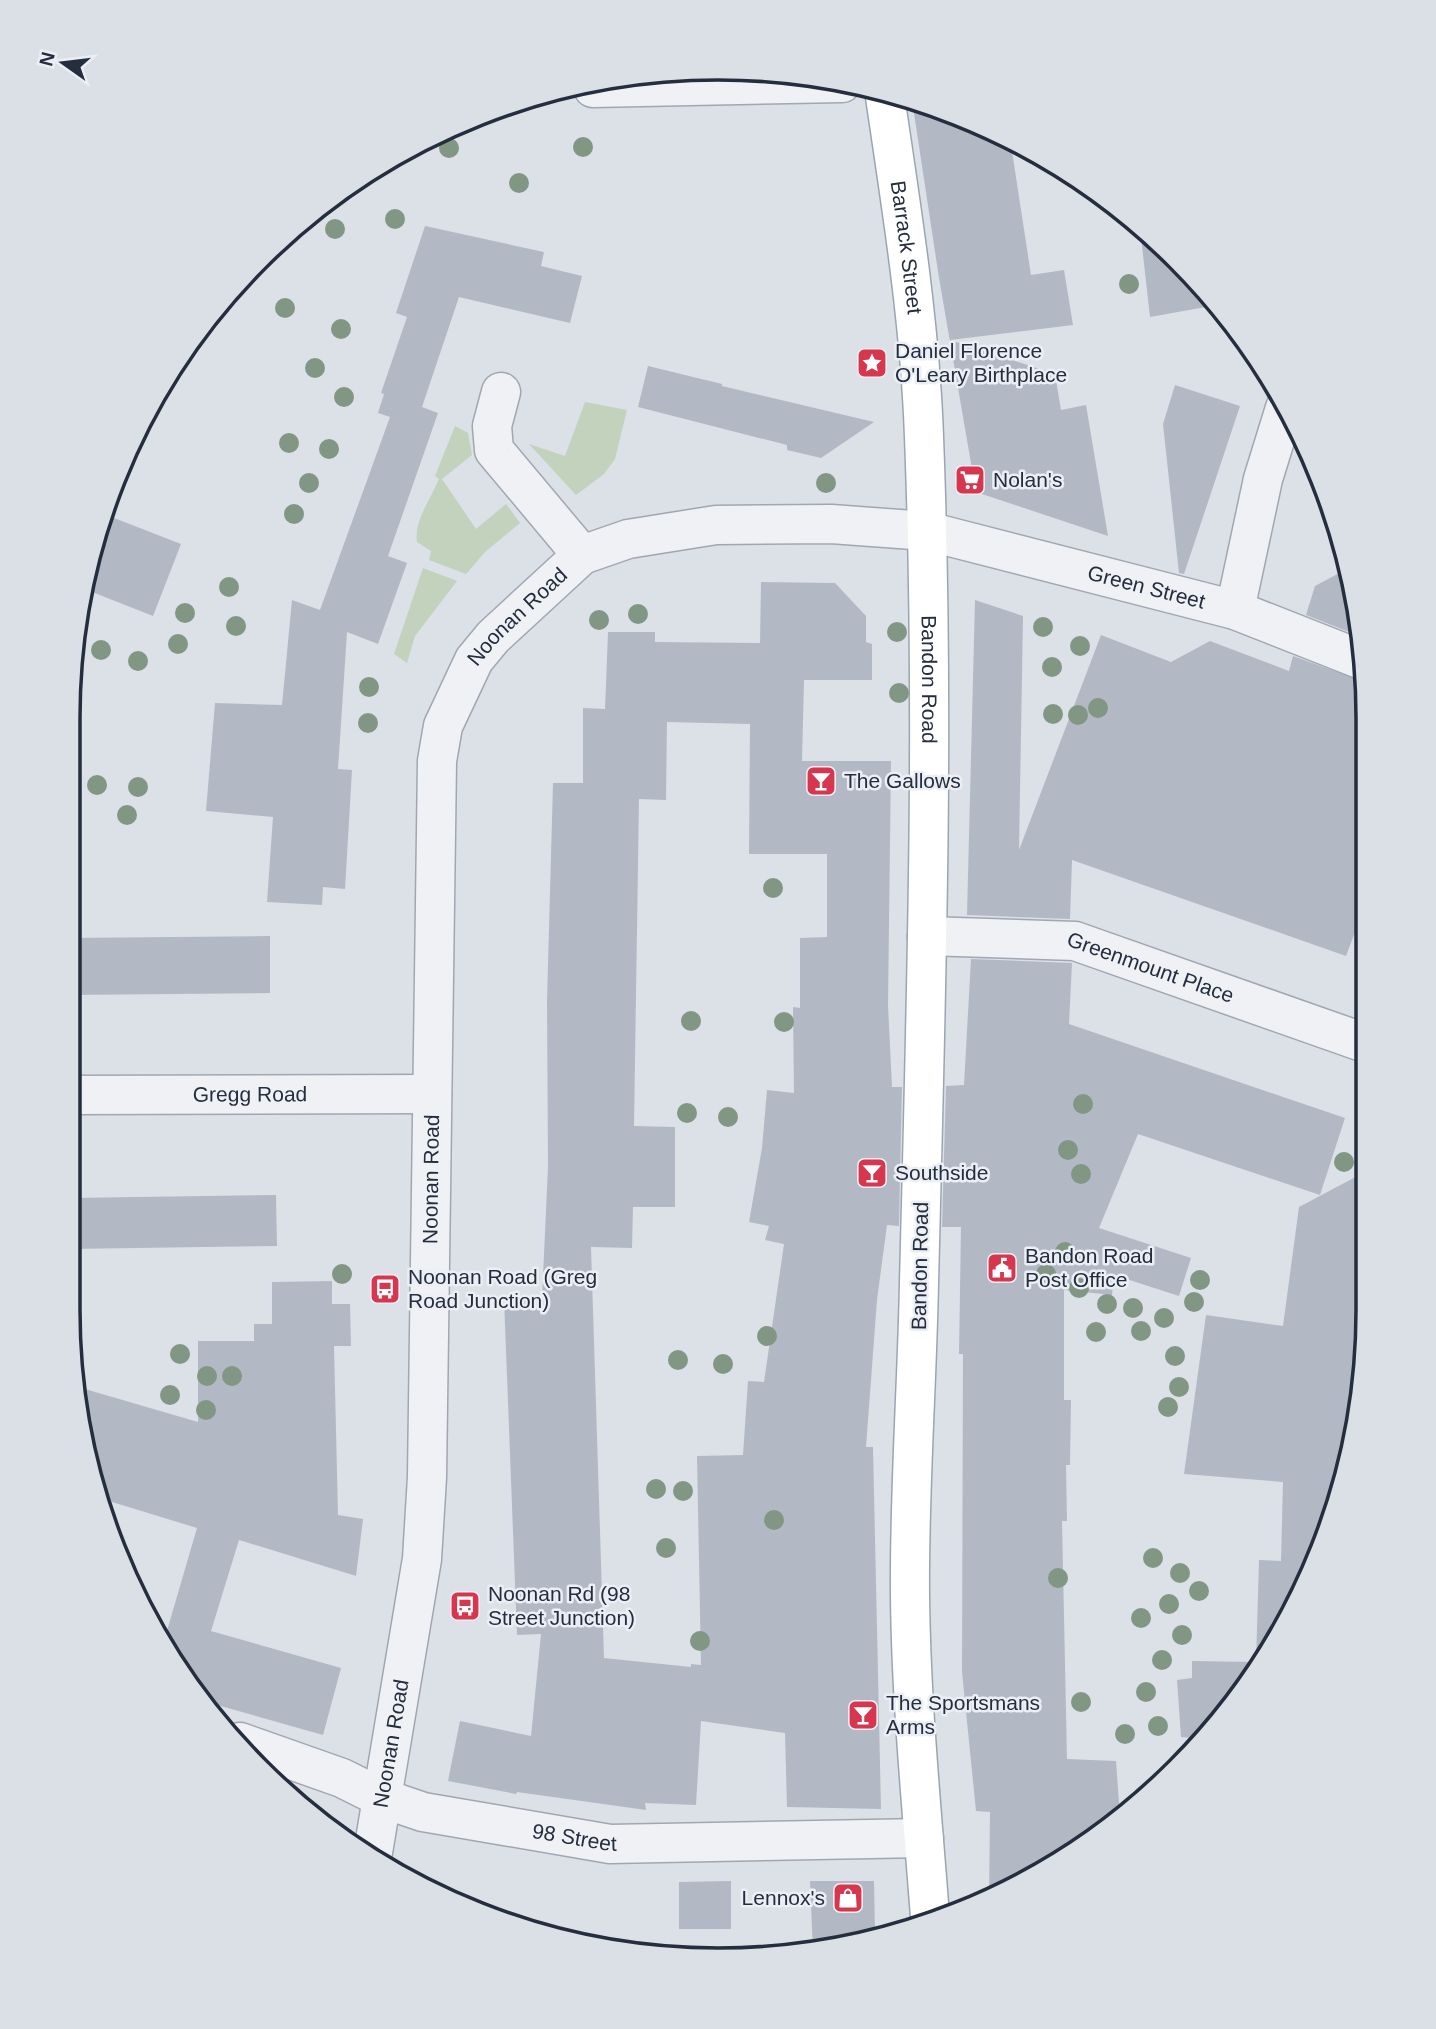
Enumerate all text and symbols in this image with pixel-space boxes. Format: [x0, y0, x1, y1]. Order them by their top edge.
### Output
north arrow [28, 28, 98, 98]
text: N [35, 50, 59, 68]
street label: Barrack Street [887, 179, 927, 315]
place label: Daniel Florence O'Leary Birthplace [895, 339, 1067, 386]
place icon: Daniel Florence O'Leary Birthplace [855, 346, 889, 380]
supermarket icon: Nolan's [953, 463, 987, 497]
place label: Nolan's [993, 468, 1062, 491]
street label: Green Street [1085, 561, 1208, 613]
street label: Noonan Road [462, 563, 571, 670]
street label: Bandon Road [917, 615, 941, 744]
bar icon: The Gallows [804, 764, 838, 798]
place label: The Gallows [844, 769, 961, 792]
street label: Greenmount Place [1064, 927, 1237, 1007]
street label: Gregg Road [193, 1082, 307, 1106]
street label: Noonan Road [418, 1114, 443, 1244]
bar icon: Southside [855, 1156, 889, 1190]
place label: Southside [895, 1161, 988, 1184]
street label: Bandon Road [907, 1202, 932, 1330]
place label: Bandon Road Post Office [1025, 1244, 1153, 1291]
public building icon: Bandon Road Post Office [985, 1251, 1019, 1285]
place label: Noonan Road (Greg Road Junction) [408, 1265, 597, 1312]
bus stop icon: Noonan Road (Greg Road Junction) [368, 1272, 402, 1306]
place label: Noonan Rd (98 Street Junction) [488, 1582, 635, 1629]
bus stop icon: Noonan Rd (98 Street Junction) [448, 1589, 482, 1623]
street label: Noonan Road [369, 1678, 413, 1809]
place label: The Sportsmans Arms [886, 1691, 1040, 1738]
bar icon: The Sportsmans Arms [846, 1698, 880, 1732]
street label: 98 Street [531, 1819, 617, 1855]
shop icon: Lennox's [831, 1881, 865, 1915]
place label: Lennox's [742, 1886, 825, 1909]

